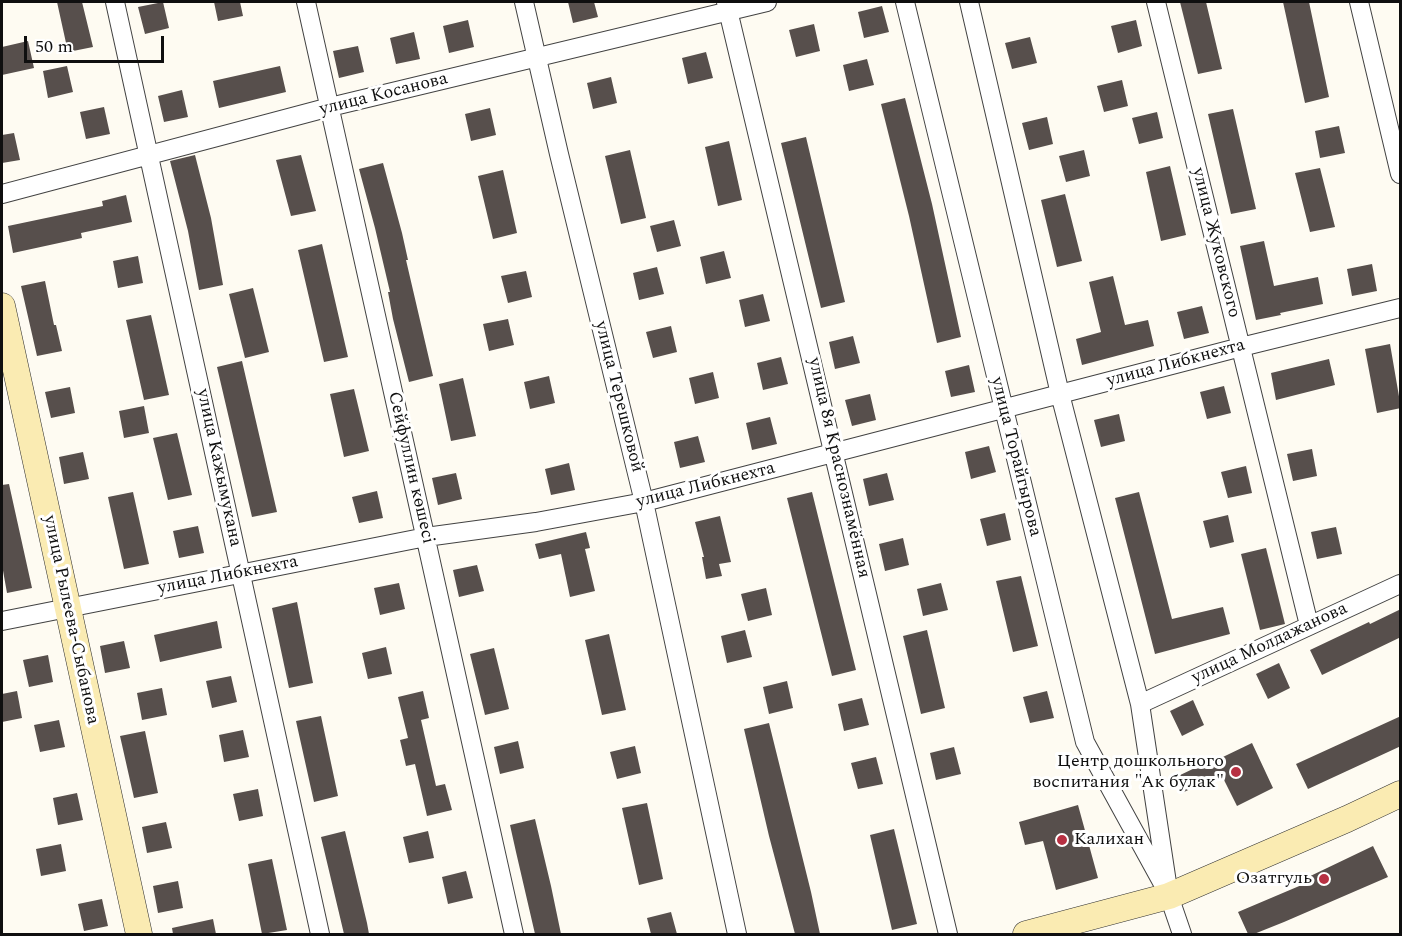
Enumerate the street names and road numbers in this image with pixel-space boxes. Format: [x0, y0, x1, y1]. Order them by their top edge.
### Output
street label: улица Косанова [318, 69, 450, 121]
street label: улица Жуковского [1186, 166, 1244, 320]
street label: улица Терешковой [589, 319, 647, 475]
street label: улица Либкнехта [1104, 335, 1248, 393]
street label: улица 8я Краснознамённая [802, 356, 874, 580]
street label: улица Торайгырова [985, 375, 1045, 539]
street label: улица Кажымукана [191, 387, 245, 549]
street label: Сейфуллин көшесі [382, 390, 438, 546]
street label: улица Либкнехта [634, 458, 778, 514]
street label: улица Рылеева-Сыбанова [37, 513, 103, 727]
street label: улица Либкнехта [156, 552, 300, 600]
street label: улица Молдажанова [1189, 598, 1351, 690]

